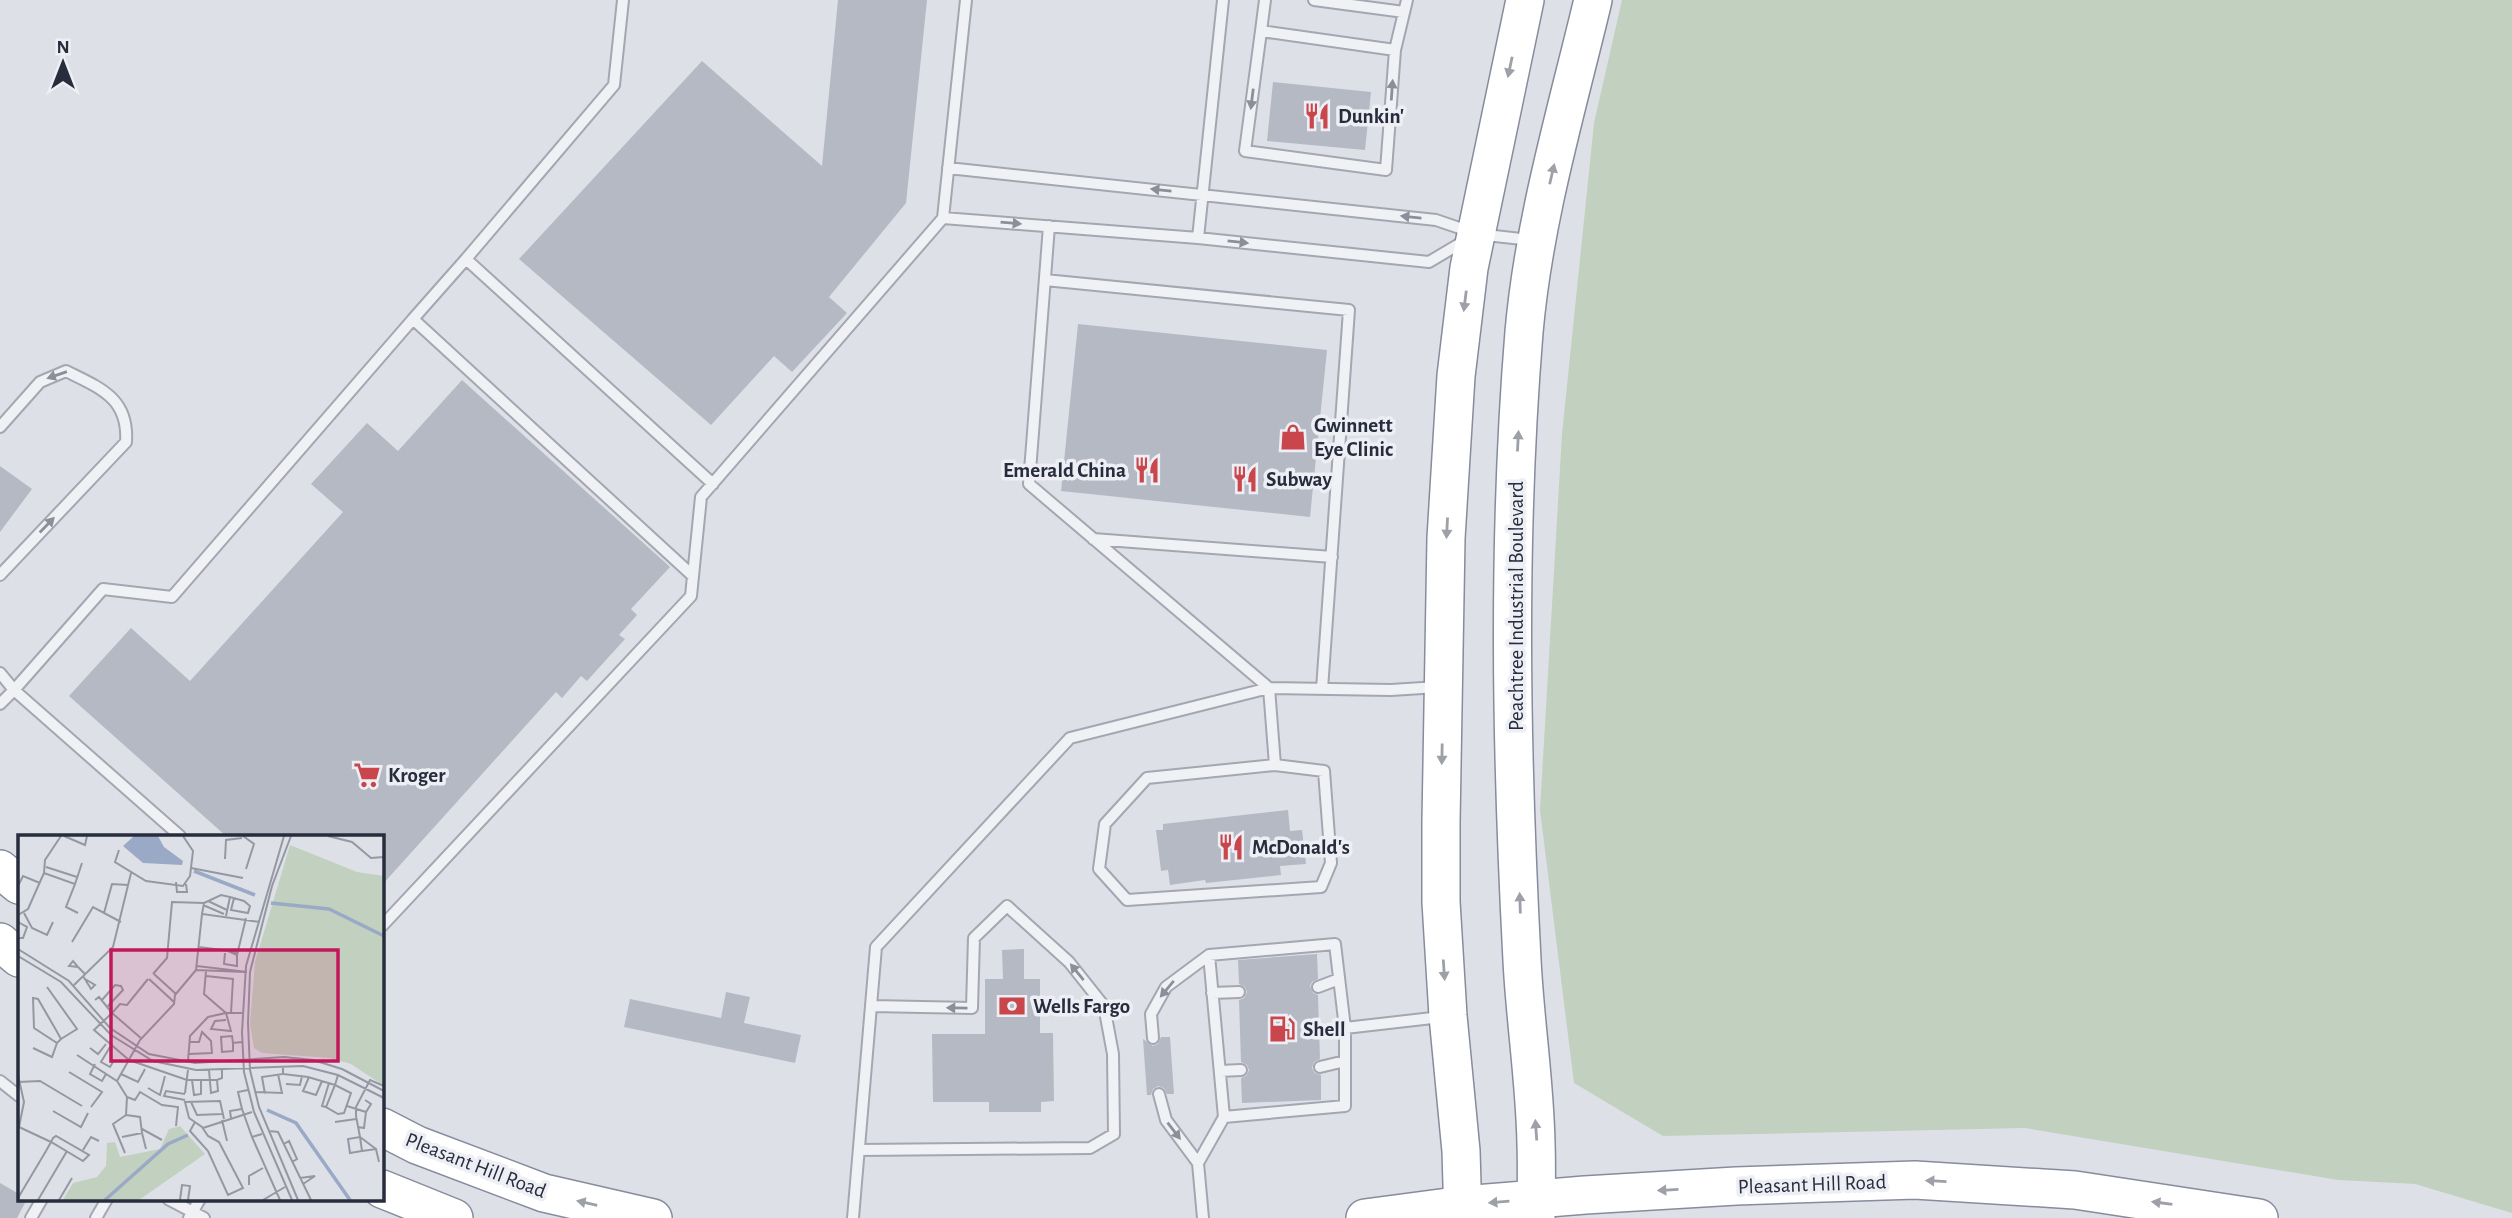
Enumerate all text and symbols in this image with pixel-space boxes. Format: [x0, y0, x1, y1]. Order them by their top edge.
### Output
north arrow [28, 28, 98, 98]
text: N [56, 38, 70, 57]
one-way arrow [1505, 56, 1516, 78]
one-way arrow [1387, 78, 1398, 100]
one-way arrow [1246, 88, 1257, 110]
restaurant icon: Dunkin' [1302, 101, 1332, 131]
place label: Dunkin' [1338, 106, 1404, 127]
one-way arrow [1547, 163, 1558, 185]
one-way arrow [1150, 185, 1172, 196]
one-way arrow [1400, 211, 1422, 222]
one-way arrow [1000, 218, 1022, 229]
one-way arrow [1227, 237, 1249, 248]
one-way arrow [1459, 290, 1470, 312]
one-way arrow [46, 370, 67, 381]
place label: Gwinnett Eye Clinic [1314, 415, 1393, 460]
shop icon: Gwinnett Eye Clinic [1278, 422, 1308, 452]
one-way arrow [1513, 430, 1524, 452]
restaurant icon: Emerald China [1132, 455, 1162, 485]
place label: Emerald China [1003, 460, 1126, 481]
restaurant icon: Subway [1230, 464, 1260, 494]
place label: Subway [1266, 469, 1332, 490]
street label: Peachtree Industrial Boulevard [1506, 481, 1527, 731]
one-way arrow [39, 516, 55, 534]
one-way arrow [1441, 517, 1452, 539]
one-way arrow [1436, 744, 1448, 766]
supermarket icon: Kroger [352, 760, 382, 790]
place label: Kroger [388, 765, 446, 786]
restaurant icon: McDonald's [1216, 832, 1246, 862]
inset map [18, 835, 383, 1200]
place label: McDonald's [1252, 837, 1350, 858]
one-way arrow [1514, 892, 1525, 914]
one-way arrow [1439, 959, 1450, 981]
one-way arrow [1070, 963, 1085, 980]
one-way arrow [1160, 980, 1175, 998]
bank icon: Wells Fargo [997, 991, 1027, 1021]
place label: Wells Fargo [1033, 996, 1130, 1017]
one-way arrow [945, 1002, 967, 1014]
fuel station icon: Shell [1267, 1014, 1297, 1044]
place label: Shell [1303, 1019, 1345, 1040]
one-way arrow [1530, 1119, 1541, 1141]
one-way arrow [1167, 1121, 1182, 1139]
street label: Pleasant Hill Road [403, 1129, 549, 1202]
street label: Pleasant Hill Road [1737, 1171, 1887, 1198]
one-way arrow [1925, 1176, 1947, 1187]
one-way arrow [1656, 1185, 1678, 1196]
one-way arrow [576, 1197, 598, 1208]
one-way arrow [1488, 1197, 1510, 1208]
one-way arrow [2151, 1197, 2173, 1208]

